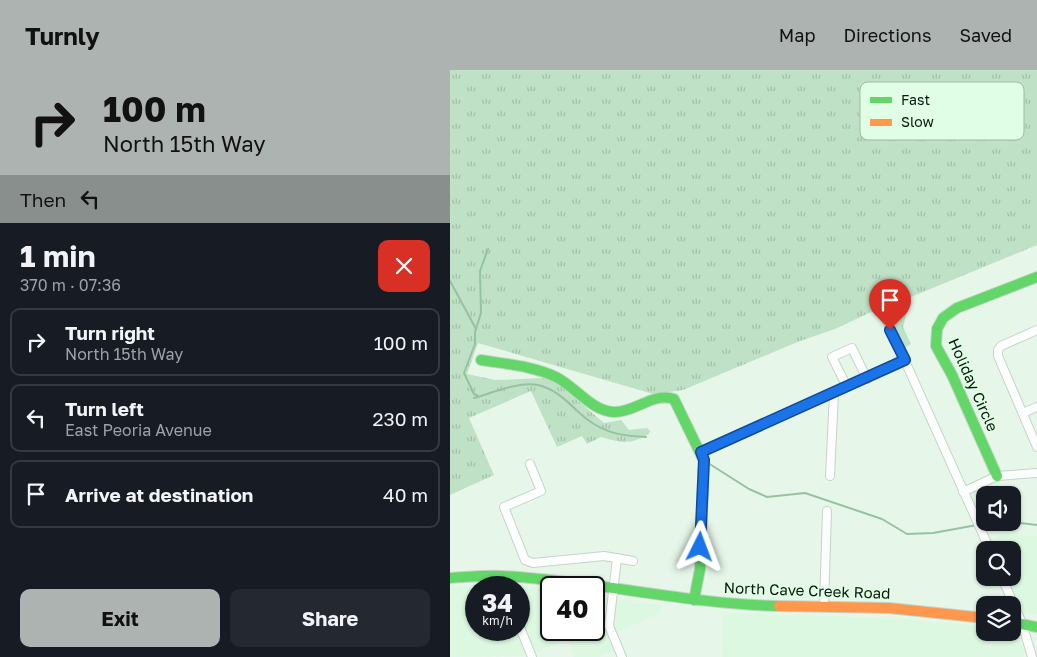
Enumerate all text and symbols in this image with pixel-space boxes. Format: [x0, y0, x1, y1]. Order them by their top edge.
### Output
text: Turnly [25, 21, 100, 50]
text: Map [779, 24, 815, 46]
text: Directions [843, 24, 931, 46]
text: Saved [959, 24, 1012, 46]
legend [860, 82, 1024, 140]
text: 100 m [103, 88, 206, 130]
icon: right [20, 90, 85, 155]
text: Fast [901, 91, 930, 108]
text: Slow [901, 113, 934, 130]
text: North 15th Way [103, 130, 266, 157]
icon: left [76, 185, 104, 213]
text: Then [20, 188, 66, 211]
text: 1 min [20, 238, 96, 274]
button: close [378, 240, 430, 292]
text: 370 m · 07:36 [20, 275, 121, 295]
pin [869, 279, 911, 330]
icon: arrive [876, 286, 904, 314]
text: Turn right [65, 321, 155, 344]
icon: right [22, 328, 50, 356]
text: 100 m [374, 331, 428, 354]
street label: Holiday Circle [945, 335, 1003, 434]
text: North 15th Way [65, 344, 183, 364]
text: Turn left [65, 397, 144, 420]
icon: left [22, 404, 50, 432]
text: 230 m [373, 407, 428, 430]
text: East Peoria Avenue [65, 420, 212, 440]
icon: arrive [22, 480, 50, 508]
text: Arrive at destination [65, 483, 253, 506]
text: 40 m [383, 483, 428, 506]
map controls [976, 486, 1021, 641]
button: sound [976, 486, 1021, 531]
position arrow [673, 520, 725, 572]
button: search [976, 541, 1021, 586]
speed limit sign: 40 [540, 576, 605, 641]
street label: North Cave Creek Road [723, 578, 891, 602]
text: 34 [482, 587, 513, 618]
button: Exit [20, 589, 220, 647]
button: Share [230, 589, 430, 647]
button: layers [976, 596, 1021, 641]
text: km/h [482, 613, 513, 628]

